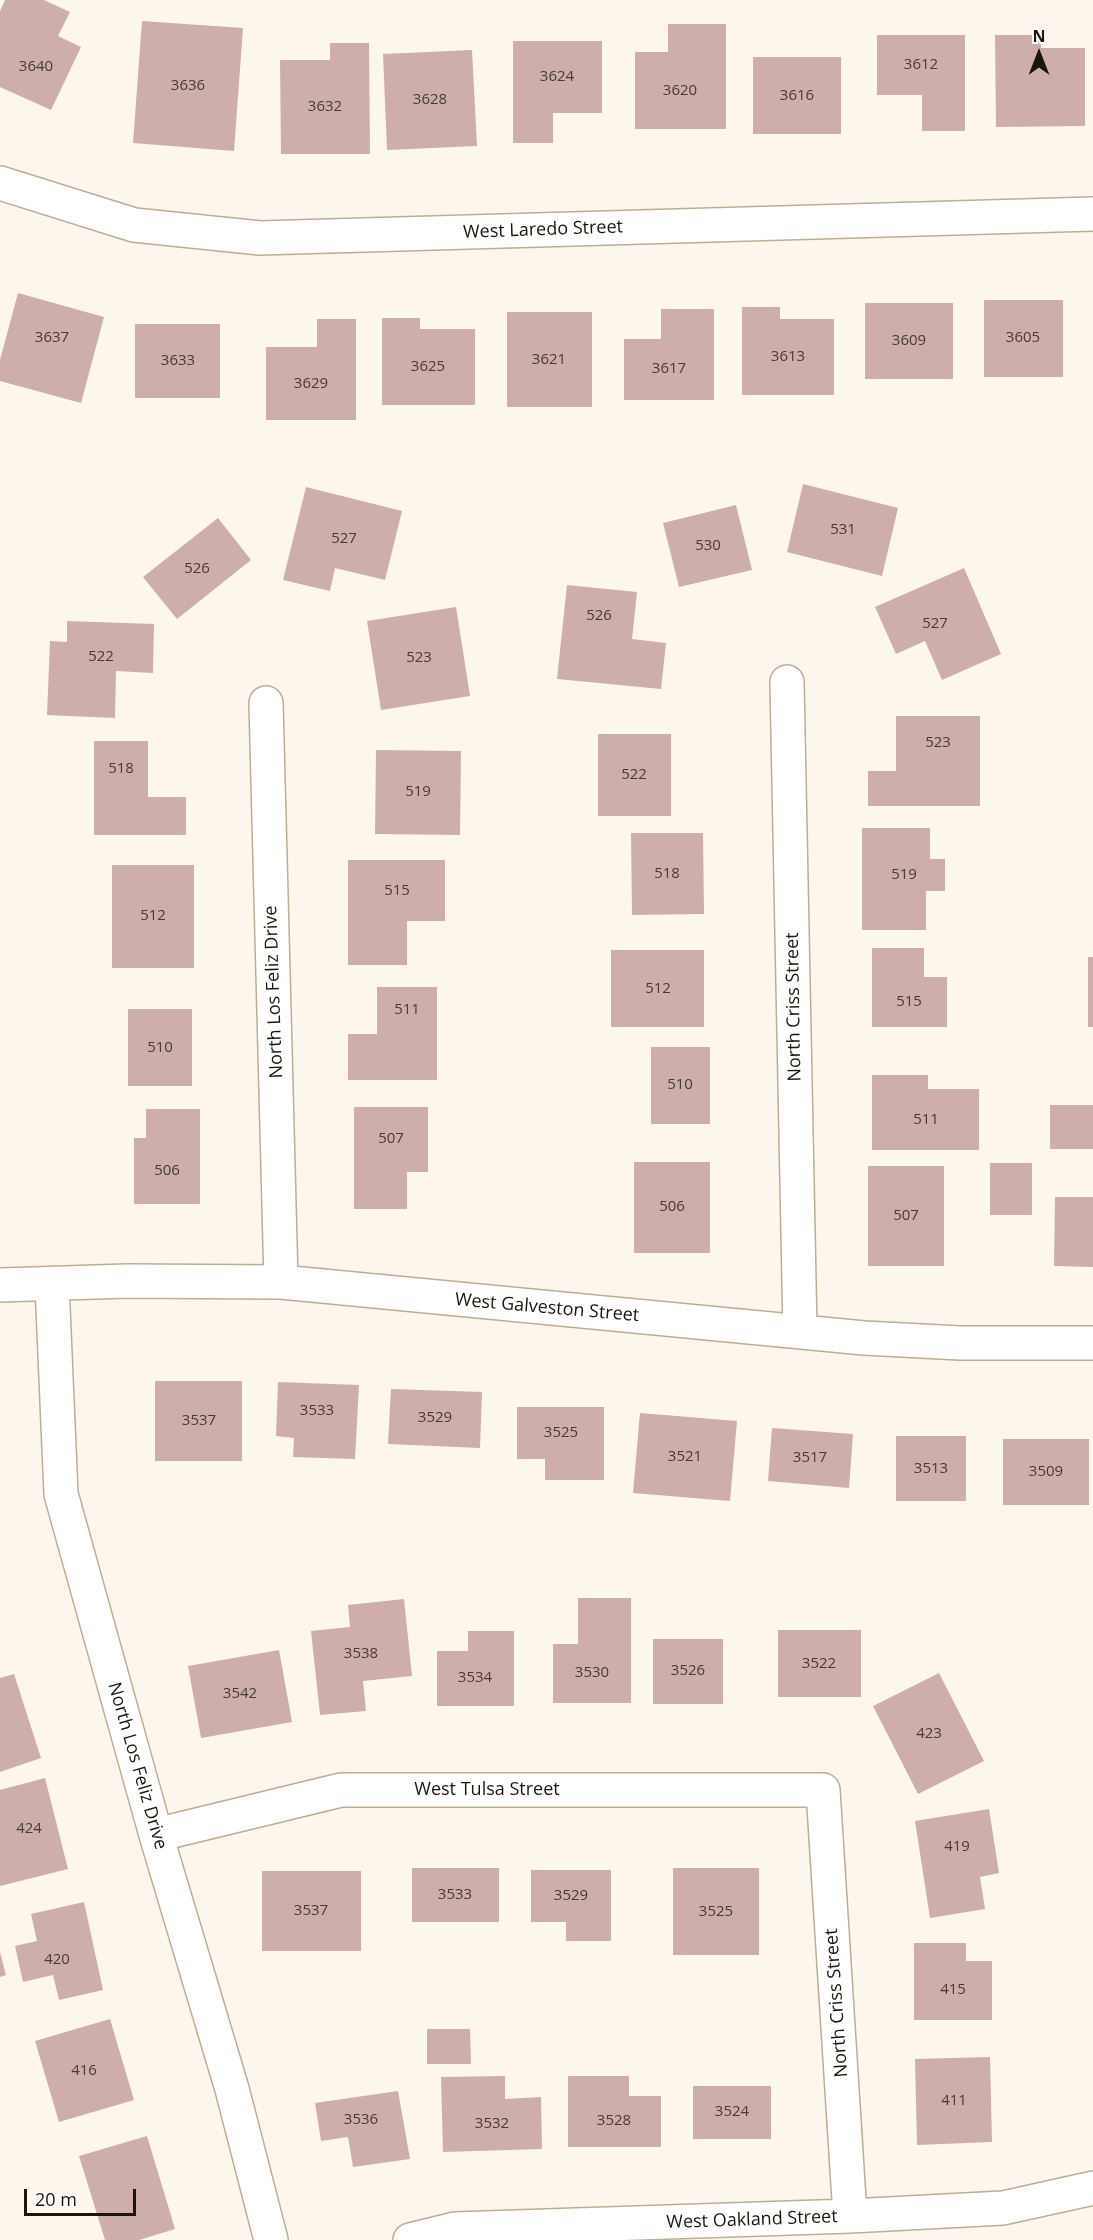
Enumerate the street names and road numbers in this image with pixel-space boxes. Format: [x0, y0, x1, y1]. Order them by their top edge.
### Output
street label: West Laredo Street [463, 216, 623, 244]
street label: North Los Feliz Drive [260, 905, 288, 1079]
street label: North Criss Street [782, 932, 806, 1082]
street label: West Galveston Street [454, 1289, 640, 1327]
street label: North Los Feliz Drive [103, 1680, 171, 1852]
street label: West Tulsa Street [414, 1779, 560, 1801]
street label: North Criss Street [821, 1928, 853, 2078]
street label: West Oakland Street [666, 2206, 838, 2234]

